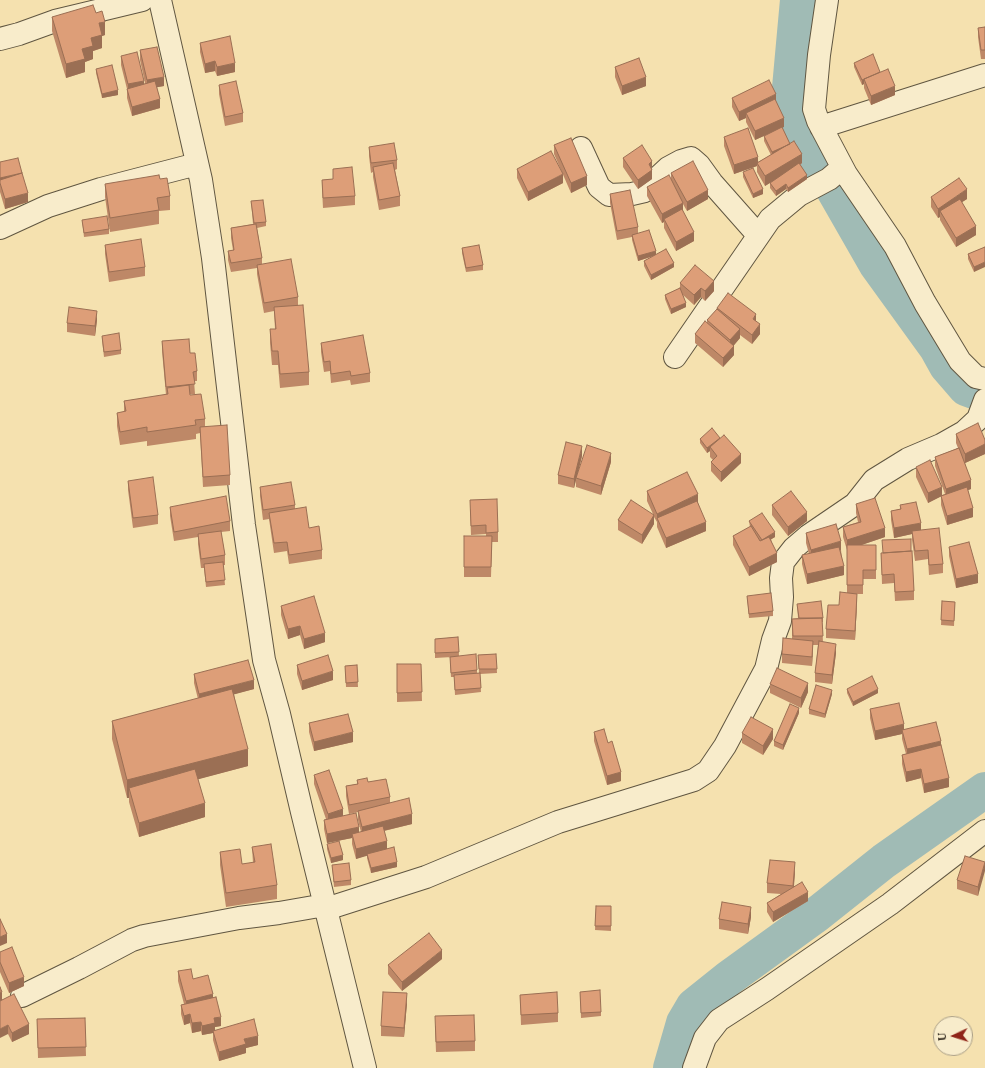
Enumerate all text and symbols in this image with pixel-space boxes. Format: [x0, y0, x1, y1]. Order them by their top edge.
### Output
north arrow [933, 1016, 973, 1056]
text: U [935, 1032, 949, 1041]

